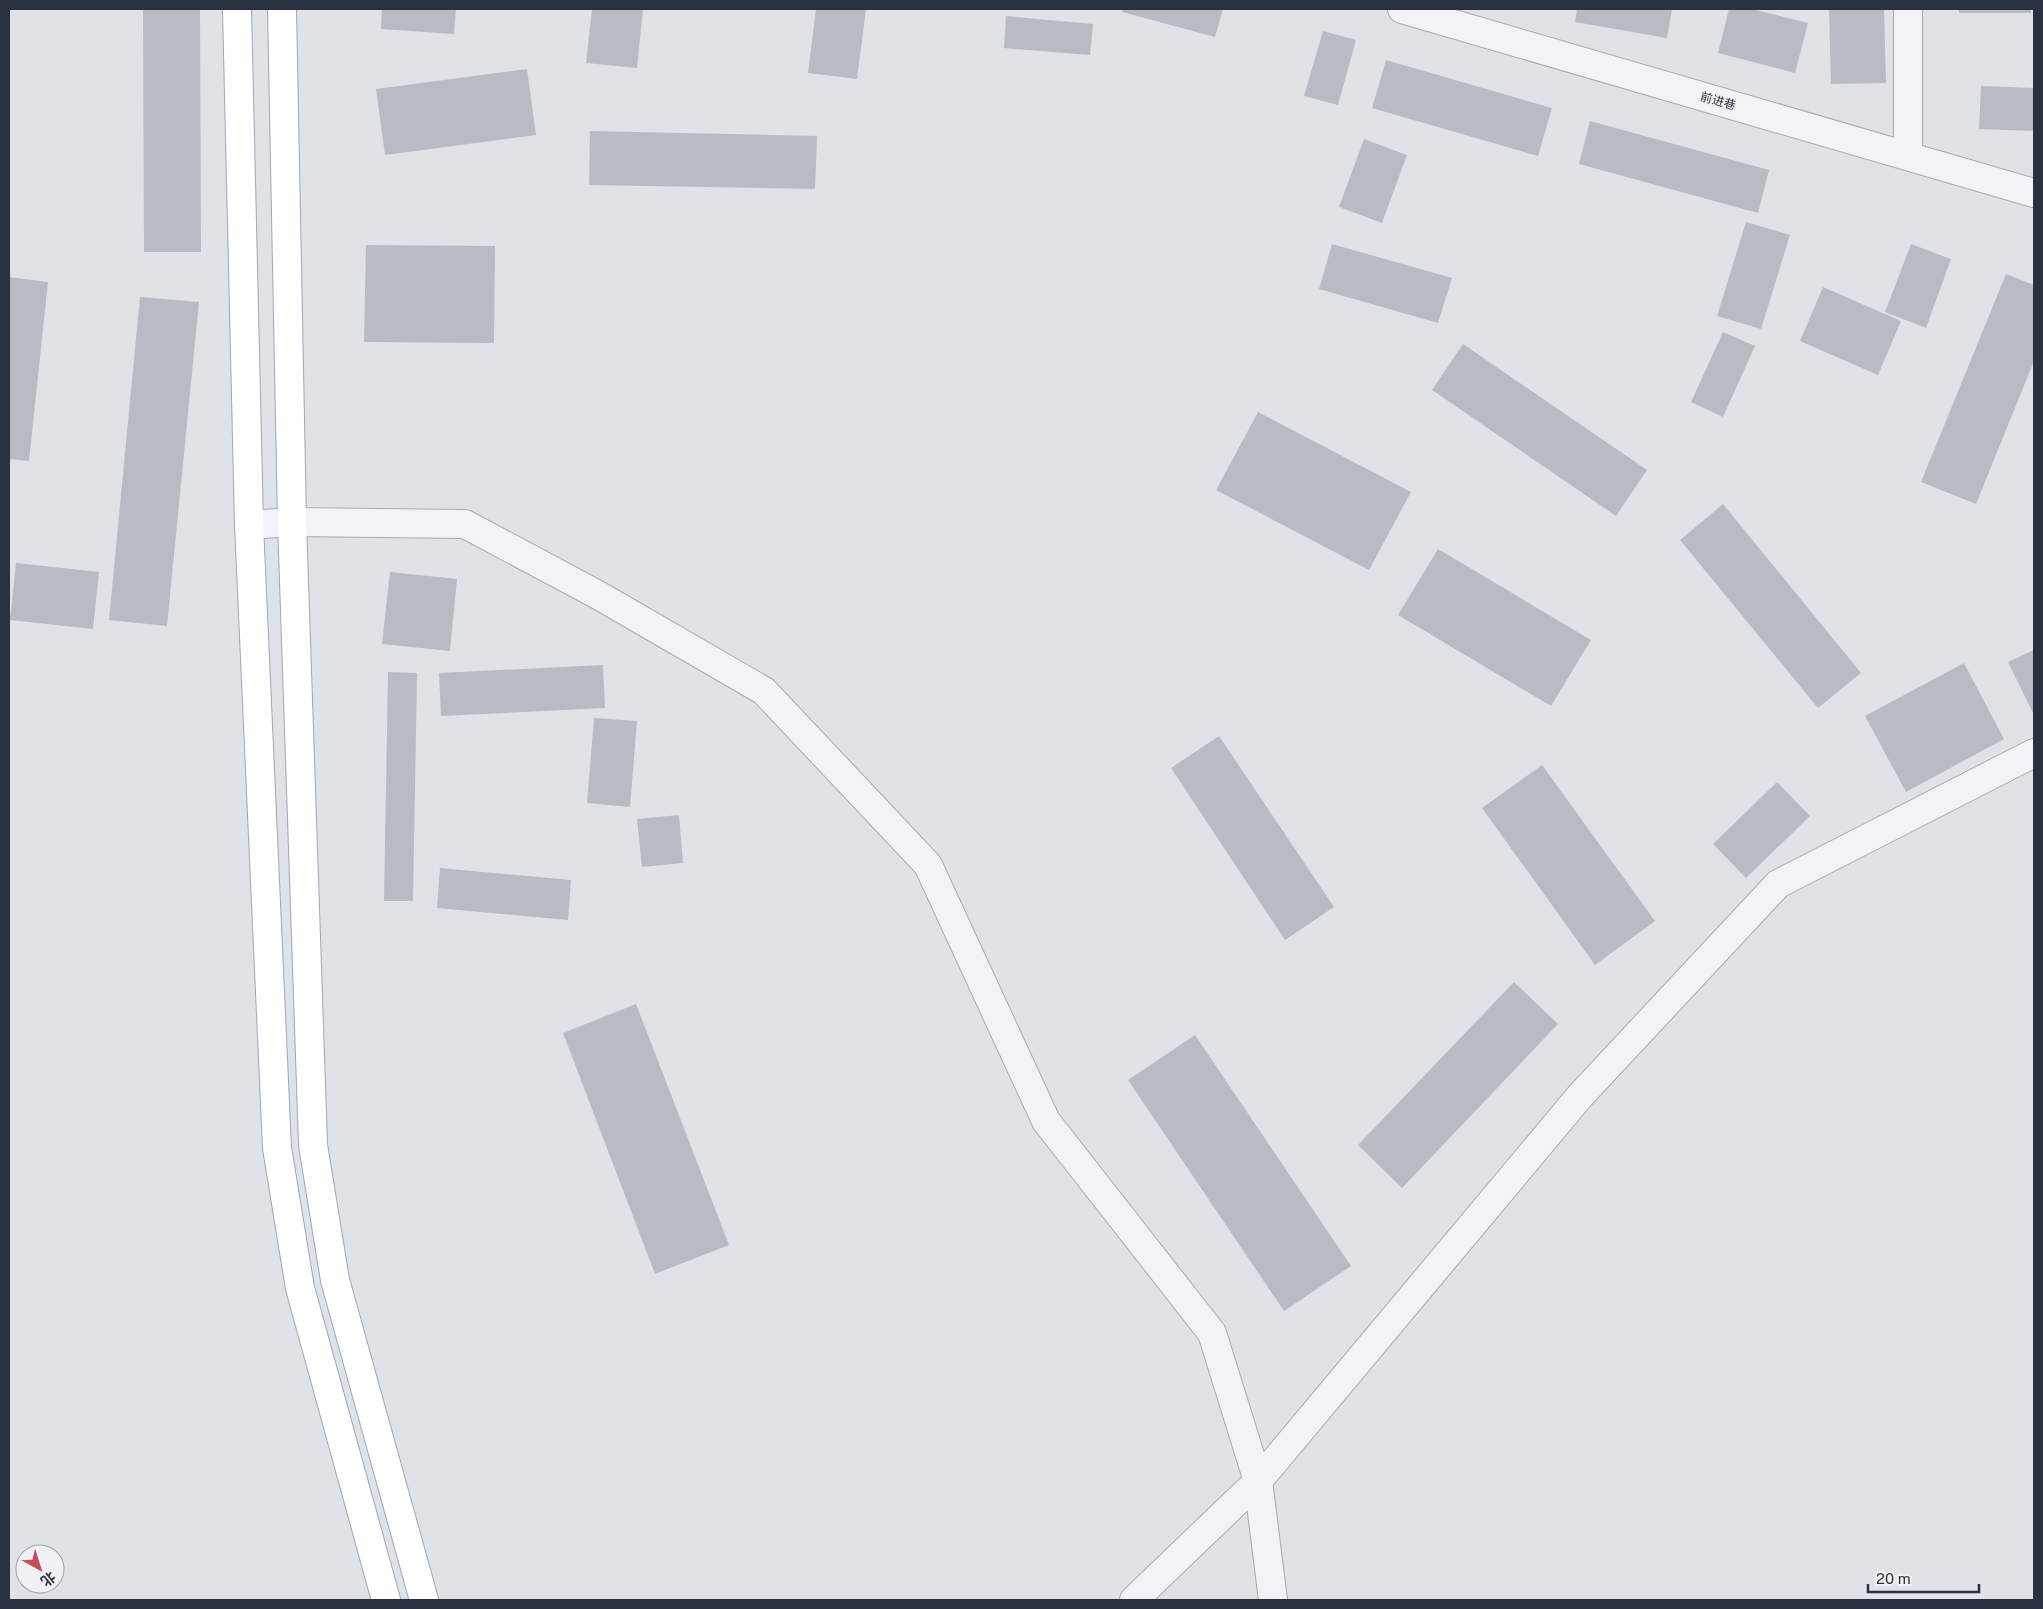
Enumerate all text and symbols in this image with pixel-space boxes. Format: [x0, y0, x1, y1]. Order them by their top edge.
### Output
street label: 前进巷 [1699, 89, 1737, 113]
north arrow [15, 1544, 65, 1594]
scale bar [1868, 1562, 1979, 1594]
text: 北 [38, 1568, 59, 1590]
text: 20 m [1876, 1570, 1911, 1587]

